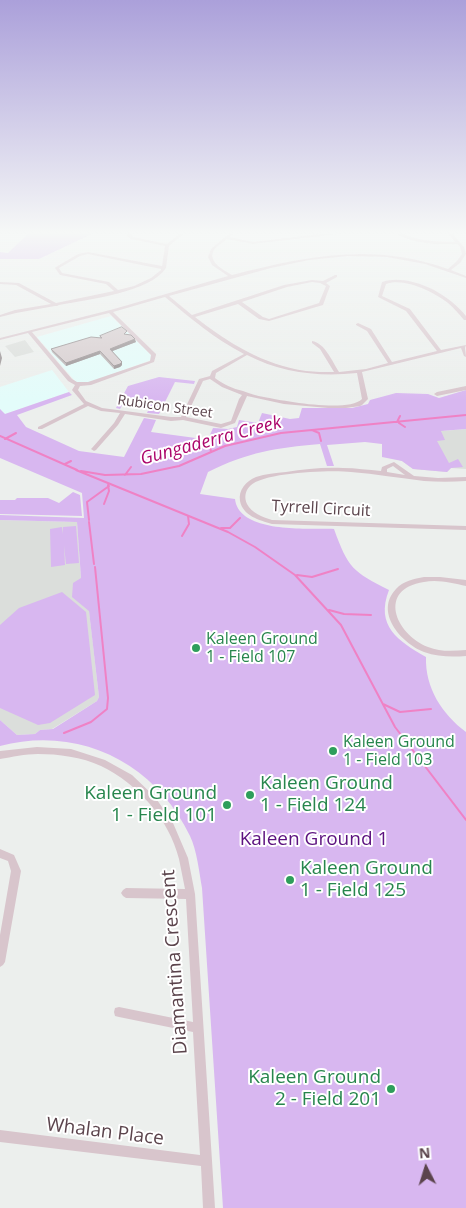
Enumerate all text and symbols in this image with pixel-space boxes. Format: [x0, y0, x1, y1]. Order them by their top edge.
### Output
street label: Rubicon Street [116, 392, 214, 422]
water label: Gungaderra Creek [138, 412, 284, 470]
street label: Tyrrell Circuit [271, 497, 371, 521]
place label: Kaleen Ground 1 - Field 107 [206, 629, 318, 667]
marker: Kaleen Ground 1 - Field 107 [190, 642, 202, 654]
place label: Kaleen Ground 1 - Field 103 [343, 732, 455, 770]
marker: Kaleen Ground 1 - Field 103 [327, 745, 339, 757]
place label: Kaleen Ground 1 - Field 124 [260, 773, 393, 817]
place label: Kaleen Ground 1 - Field 101 [84, 783, 217, 827]
marker: Kaleen Ground 1 - Field 124 [244, 789, 256, 801]
marker: Kaleen Ground 1 - Field 101 [221, 799, 233, 811]
park label: Kaleen Ground 1 [240, 829, 388, 851]
place label: Kaleen Ground 1 - Field 125 [300, 858, 433, 902]
street label: Diamantina Crescent [157, 869, 193, 1055]
marker: Kaleen Ground 1 - Field 125 [284, 874, 296, 886]
place label: Kaleen Ground 2 - Field 201 [248, 1067, 381, 1111]
marker: Kaleen Ground 2 - Field 201 [385, 1083, 397, 1095]
street label: Whalan Place [45, 1113, 165, 1151]
north arrow [401, 1143, 451, 1193]
text: N [418, 1143, 431, 1163]

